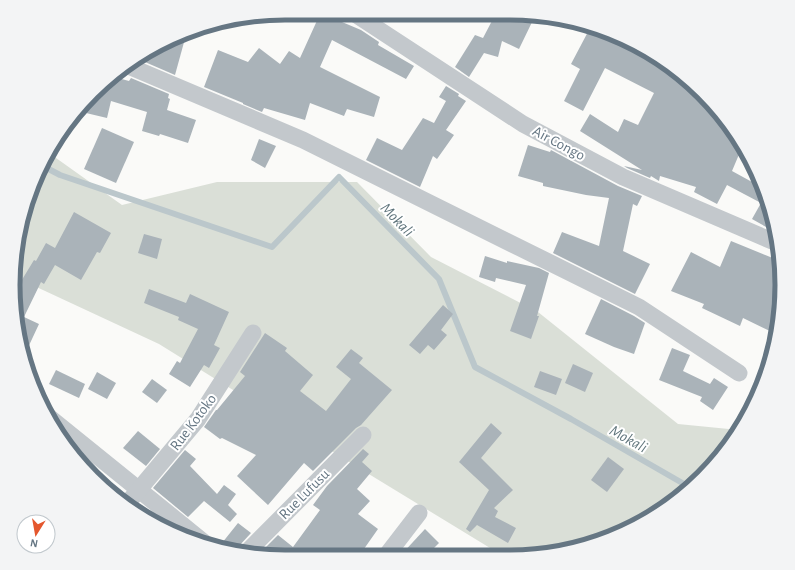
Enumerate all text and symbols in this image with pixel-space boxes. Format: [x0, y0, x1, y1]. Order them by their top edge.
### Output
street label: Air Congo [530, 123, 587, 163]
water label: Mokali [378, 200, 417, 240]
street label: Rue Kotoko [167, 391, 219, 453]
water label: Mokali [607, 422, 650, 456]
street label: Rue Lufusu [276, 466, 333, 522]
north arrow [16, 514, 56, 554]
text: N [29, 537, 39, 549]

